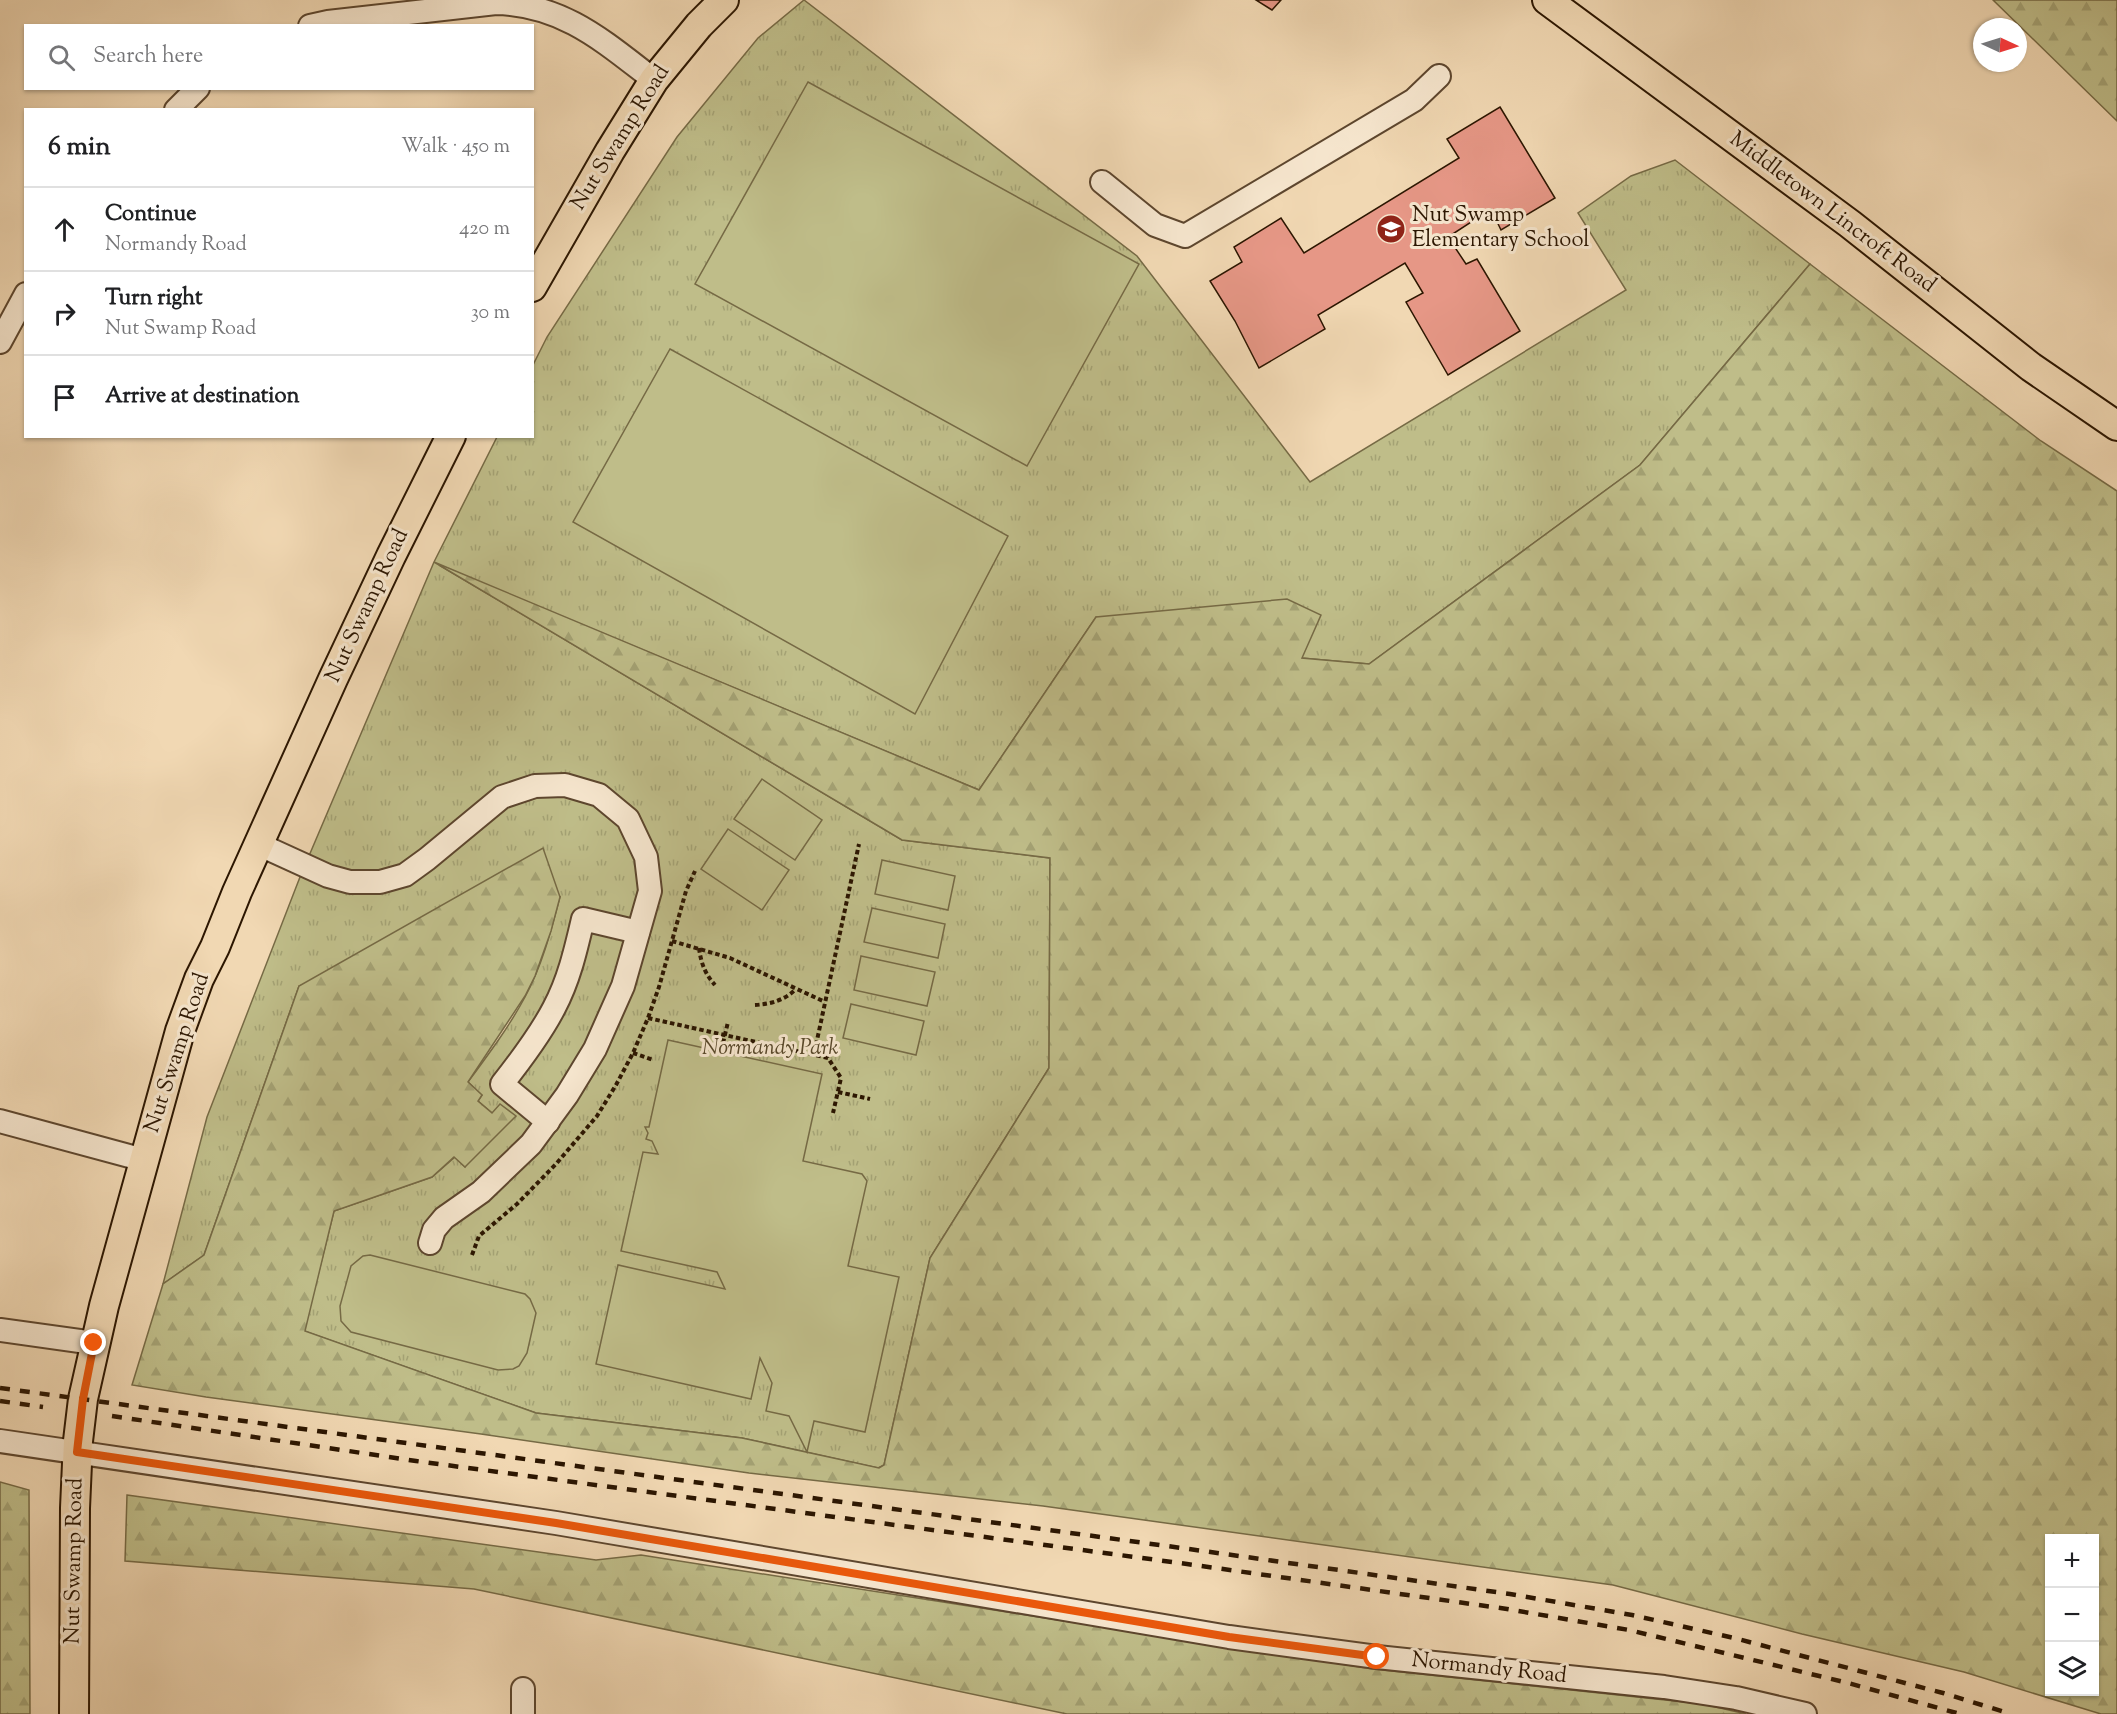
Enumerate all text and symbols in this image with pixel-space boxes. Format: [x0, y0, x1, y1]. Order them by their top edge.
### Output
north arrow [1973, 18, 2027, 72]
search box [24, 24, 534, 90]
icon: search [45, 41, 78, 74]
text: Search here [93, 41, 203, 73]
street label: Nut Swamp Road [563, 59, 679, 217]
street label: Middletown Lincroft Road [1722, 124, 1942, 302]
text: 6 min [48, 129, 111, 166]
text: Walk · 450 m [401, 133, 510, 162]
text: Continue [105, 199, 196, 231]
place label: Nut Swamp Elementary School [1412, 200, 1589, 257]
icon: ahead [48, 213, 81, 246]
school or university icon: Nut Swamp Elementary School [1375, 213, 1407, 245]
text: 420 m [459, 215, 510, 244]
text: Normandy Road [105, 231, 247, 260]
text: Turn right [105, 283, 202, 315]
icon: right [48, 297, 81, 330]
text: 30 m [471, 299, 510, 328]
text: Nut Swamp Road [105, 315, 256, 344]
icon: arrive [48, 381, 81, 414]
text: Arrive at destination [105, 381, 300, 413]
street label: Nut Swamp Road [318, 524, 418, 688]
street label: Nut Swamp Road [137, 969, 219, 1137]
park label: Normandy Park [702, 1033, 838, 1065]
route end [80, 1329, 106, 1355]
street label: Nut Swamp Road [58, 1478, 92, 1644]
map controls [2045, 1534, 2099, 1696]
button: + [2045, 1534, 2099, 1588]
button: − [2045, 1588, 2099, 1642]
button: layers [2045, 1642, 2099, 1696]
route start [1363, 1643, 1389, 1669]
street label: Normandy Road [1410, 1645, 1568, 1693]

